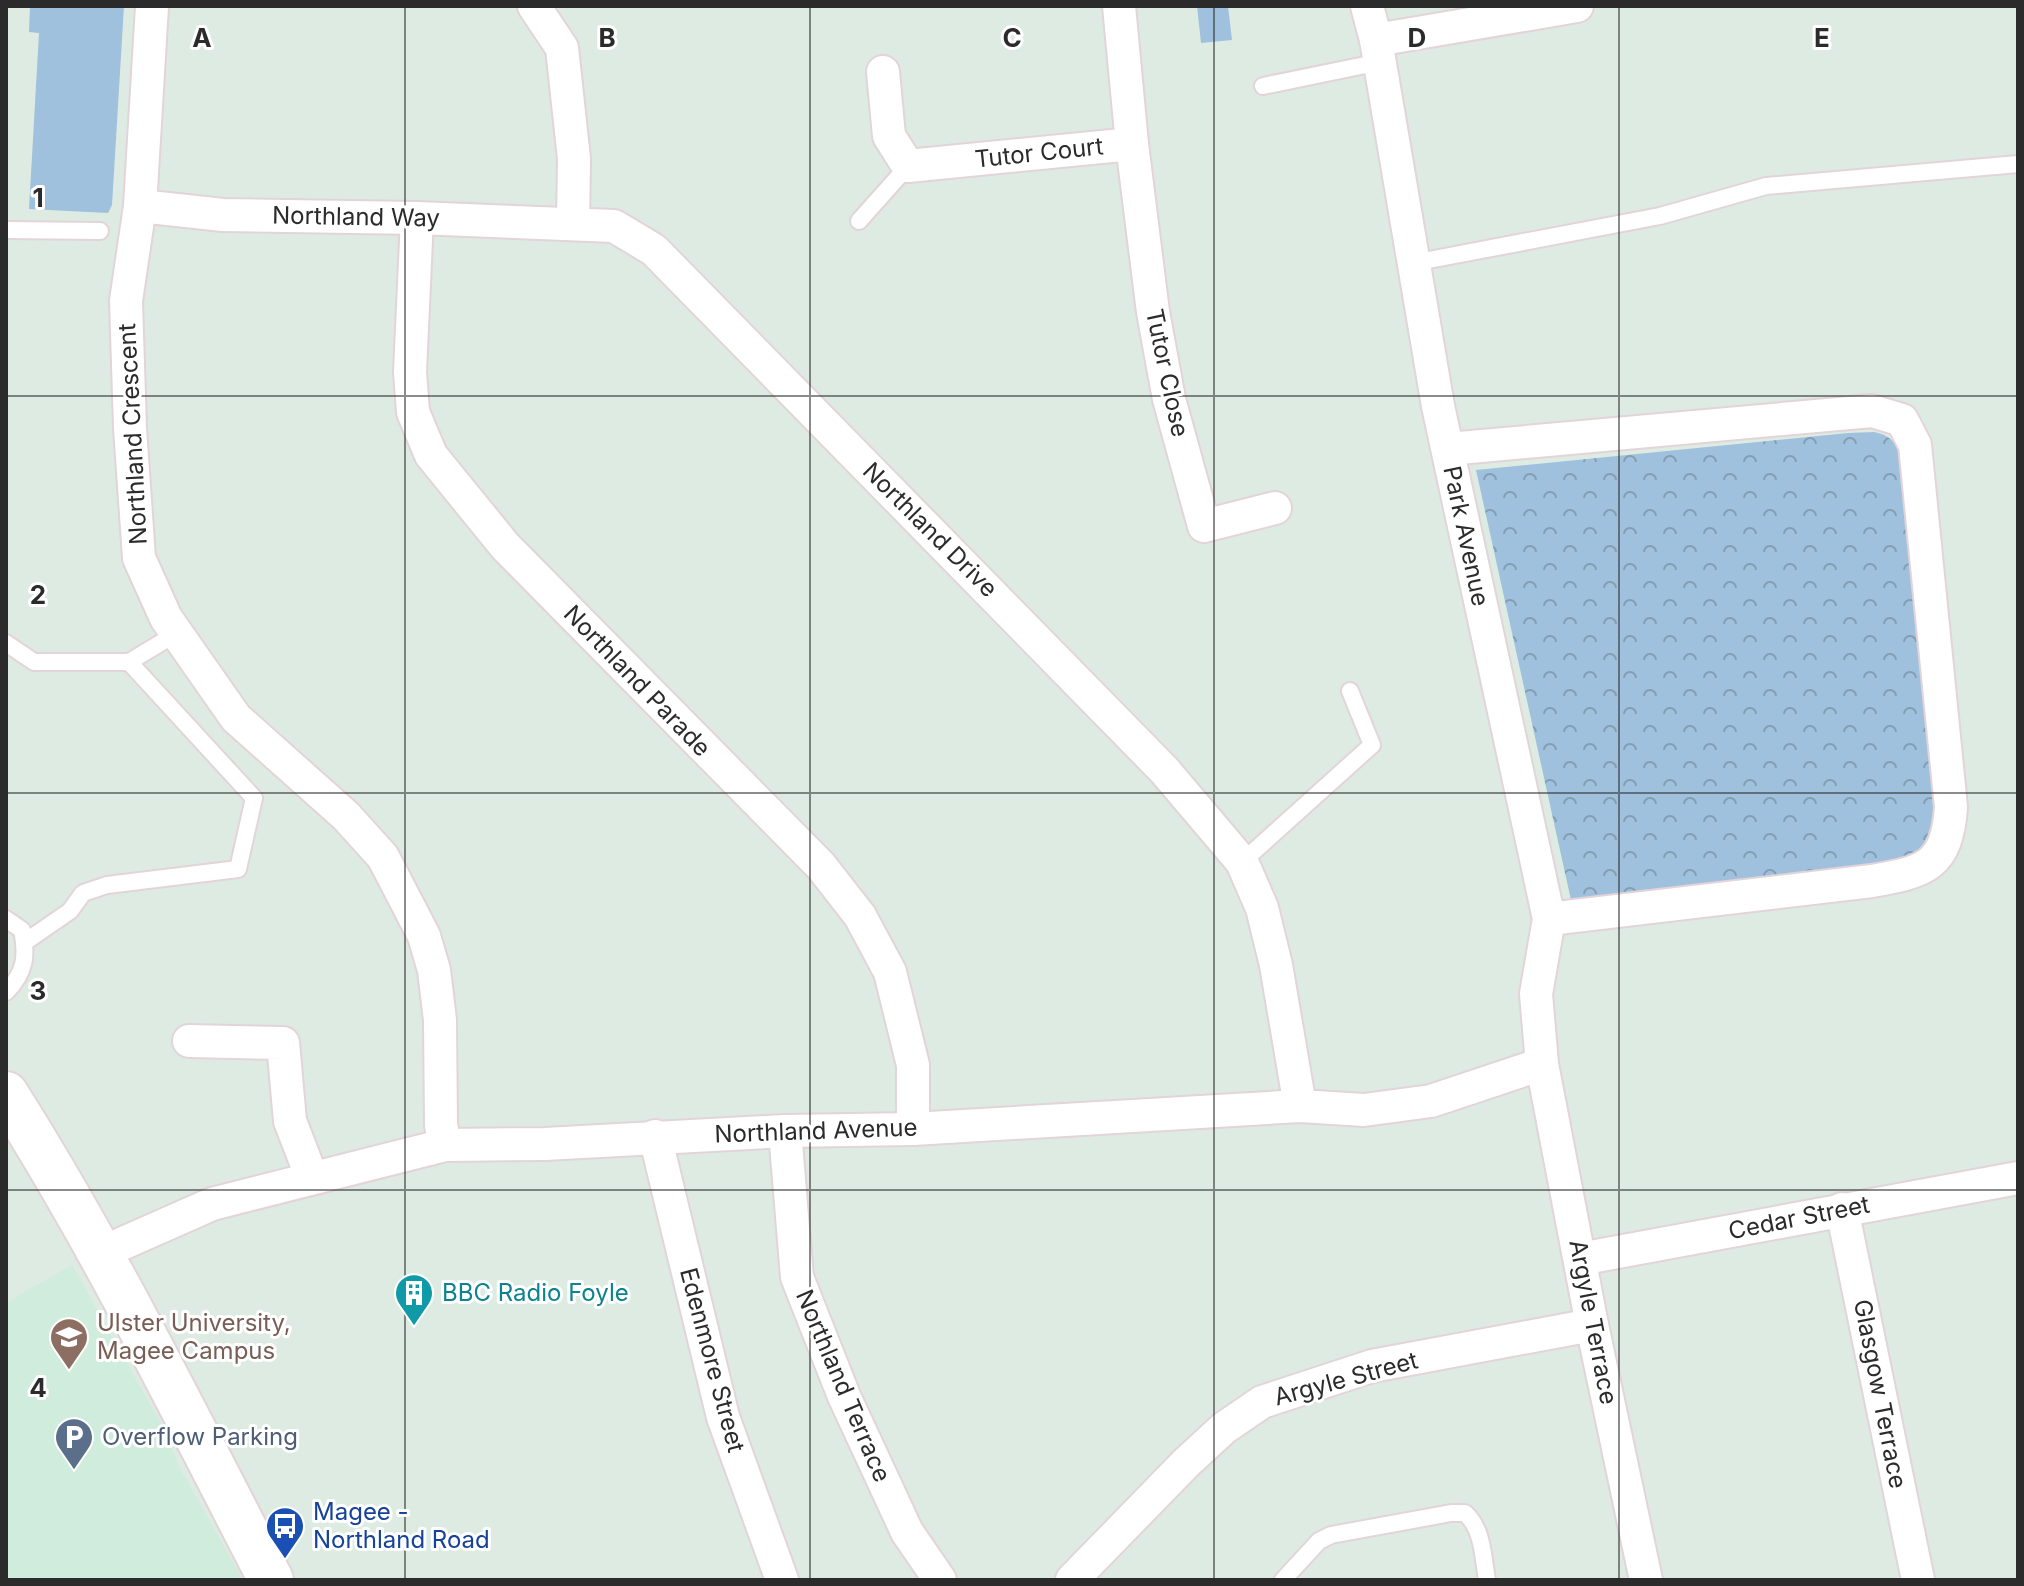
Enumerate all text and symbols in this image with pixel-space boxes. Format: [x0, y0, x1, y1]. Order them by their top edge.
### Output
text: A [192, 22, 212, 53]
text: B [598, 22, 616, 53]
text: C [1002, 22, 1022, 53]
text: D [1408, 22, 1426, 53]
text: E [1814, 22, 1830, 53]
street label: Tutor Court [973, 131, 1105, 174]
text: 1 [32, 182, 44, 213]
street label: Northland Way [272, 201, 440, 232]
street label: Tutor Close [1140, 306, 1195, 440]
street label: Northland Crescent [112, 323, 153, 545]
street label: Northland Drive [857, 456, 1004, 603]
street label: Park Avenue [1437, 463, 1495, 609]
text: 2 [30, 579, 46, 610]
street label: Northland Parade [558, 599, 717, 762]
text: 3 [30, 975, 46, 1006]
street label: Northland Avenue [714, 1112, 918, 1149]
street label: Cedar Street [1726, 1190, 1872, 1245]
street label: Argyle Terrace [1563, 1237, 1624, 1407]
street label: Edenmore Street [674, 1264, 751, 1455]
building icon: BBC Radio Foyle [393, 1272, 435, 1327]
place label: BBC Radio Foyle [442, 1278, 629, 1307]
street label: Northland Terrace [790, 1285, 897, 1486]
street label: Glasgow Terrace [1848, 1297, 1913, 1491]
place label: Ulster University, Magee Campus [97, 1308, 291, 1365]
school or university icon: Ulster University, Magee Campus [48, 1316, 90, 1371]
street label: Argyle Street [1271, 1345, 1421, 1412]
text: 4 [29, 1372, 47, 1403]
parking icon: Overflow Parking [53, 1416, 95, 1471]
place label: Overflow Parking [102, 1422, 298, 1451]
place label: Magee - Northland Road [313, 1497, 490, 1554]
bus stop icon: Magee - Northland Road [264, 1505, 306, 1560]

